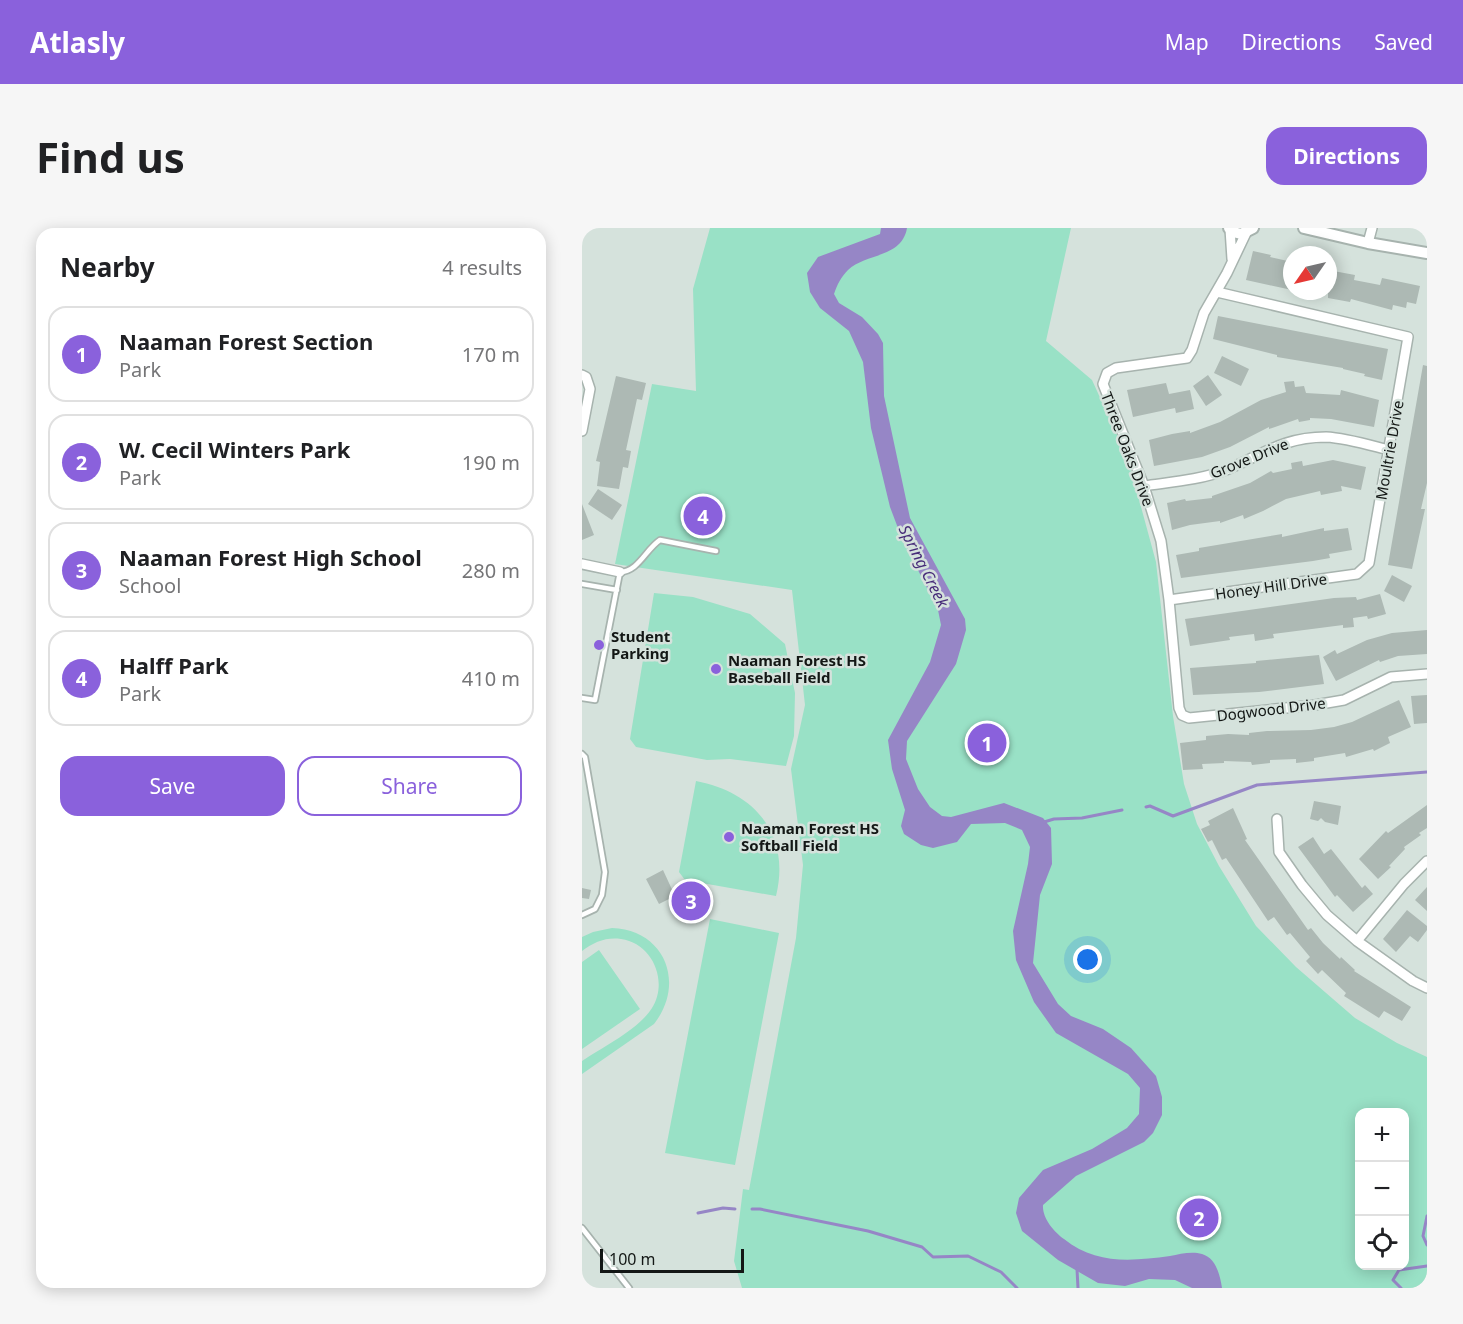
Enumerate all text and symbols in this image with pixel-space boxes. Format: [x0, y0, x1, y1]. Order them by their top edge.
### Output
text: Atlasly [30, 23, 125, 61]
text: Map [1165, 28, 1209, 56]
text: Directions [1242, 28, 1341, 56]
text: Saved [1374, 28, 1433, 56]
button: Directions [1266, 127, 1427, 185]
text: Find us [36, 128, 185, 185]
north arrow [1283, 246, 1337, 300]
text: Nearby [60, 249, 155, 285]
text: 4 results [442, 254, 522, 281]
text: Naaman Forest Section [119, 326, 373, 356]
text: 1 [76, 341, 87, 368]
text: 170 m [462, 341, 520, 368]
text: Park [119, 356, 161, 383]
street label: Three Oaks Drive [1097, 389, 1159, 509]
street label: Moultrie Drive [1370, 399, 1408, 501]
street label: Grove Drive [1207, 433, 1291, 483]
text: W. Cecil Winters Park [119, 434, 350, 464]
text: 2 [76, 449, 87, 476]
text: 190 m [462, 449, 520, 476]
text: Park [119, 464, 161, 491]
pin: 4 [684, 494, 722, 538]
water label: Spring Creek [894, 521, 955, 612]
text: Naaman Forest High School [119, 542, 422, 572]
text: 3 [76, 557, 87, 584]
text: 280 m [462, 557, 520, 584]
street label: Honey Hill Drive [1214, 568, 1328, 604]
text: School [119, 572, 181, 599]
place label: Student Parking [611, 626, 671, 663]
marker: Student Parking [592, 638, 606, 652]
text: Halff Park [119, 650, 229, 680]
place label: Naaman Forest HS Baseball Field [728, 650, 866, 687]
marker: Naaman Forest HS Baseball Field [709, 662, 723, 676]
text: 4 [76, 665, 87, 692]
text: 410 m [462, 665, 520, 692]
text: Park [119, 680, 161, 707]
street label: Dogwood Drive [1215, 692, 1327, 726]
pin: 1 [968, 720, 1006, 766]
button: Save [60, 756, 285, 816]
button: Share [297, 756, 522, 816]
place label: Naaman Forest HS Softball Field [741, 818, 879, 855]
marker: Naaman Forest HS Softball Field [722, 830, 736, 844]
pin: 3 [672, 878, 710, 924]
your location [1073, 945, 1102, 974]
map controls [1355, 1108, 1409, 1270]
button: + [1355, 1108, 1409, 1162]
button: − [1355, 1162, 1409, 1216]
pin: 2 [1180, 1196, 1218, 1240]
button: locate [1355, 1216, 1409, 1270]
scale bar [600, 1246, 744, 1274]
text: 100 m [609, 1248, 656, 1270]

